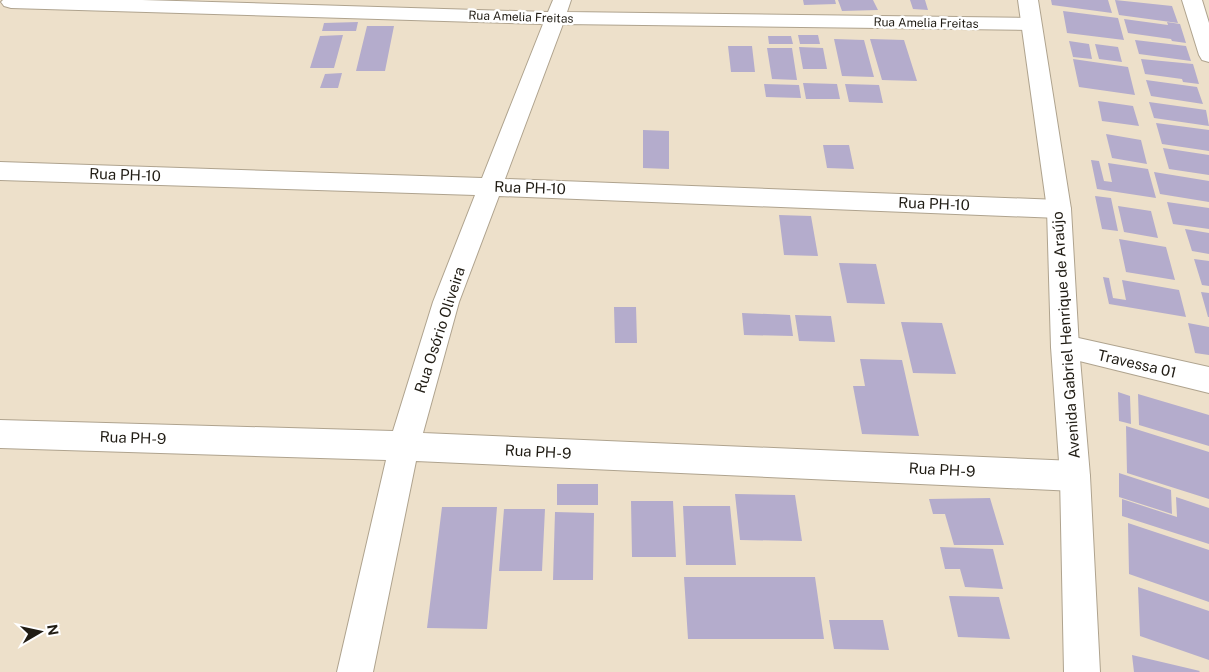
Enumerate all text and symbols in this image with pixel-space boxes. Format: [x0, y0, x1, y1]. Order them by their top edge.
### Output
street label: Rua Amelia Freitas [468, 8, 574, 26]
street label: Rua Amelia Freitas [873, 15, 979, 31]
street label: Rua PH-10 [89, 165, 161, 184]
street label: Rua PH-10 [494, 178, 566, 197]
street label: Rua PH-10 [898, 194, 970, 213]
street label: Avenida Gabriel Henrique de Araújo [1048, 211, 1083, 459]
street label: Rua Osório Oliveira [411, 264, 468, 395]
street label: Travessa 01 [1096, 346, 1178, 381]
street label: Rua PH-9 [99, 428, 167, 447]
street label: Rua PH-9 [504, 441, 572, 462]
street label: Rua PH-9 [908, 459, 976, 480]
north arrow [15, 607, 65, 657]
text: N [44, 623, 62, 637]

